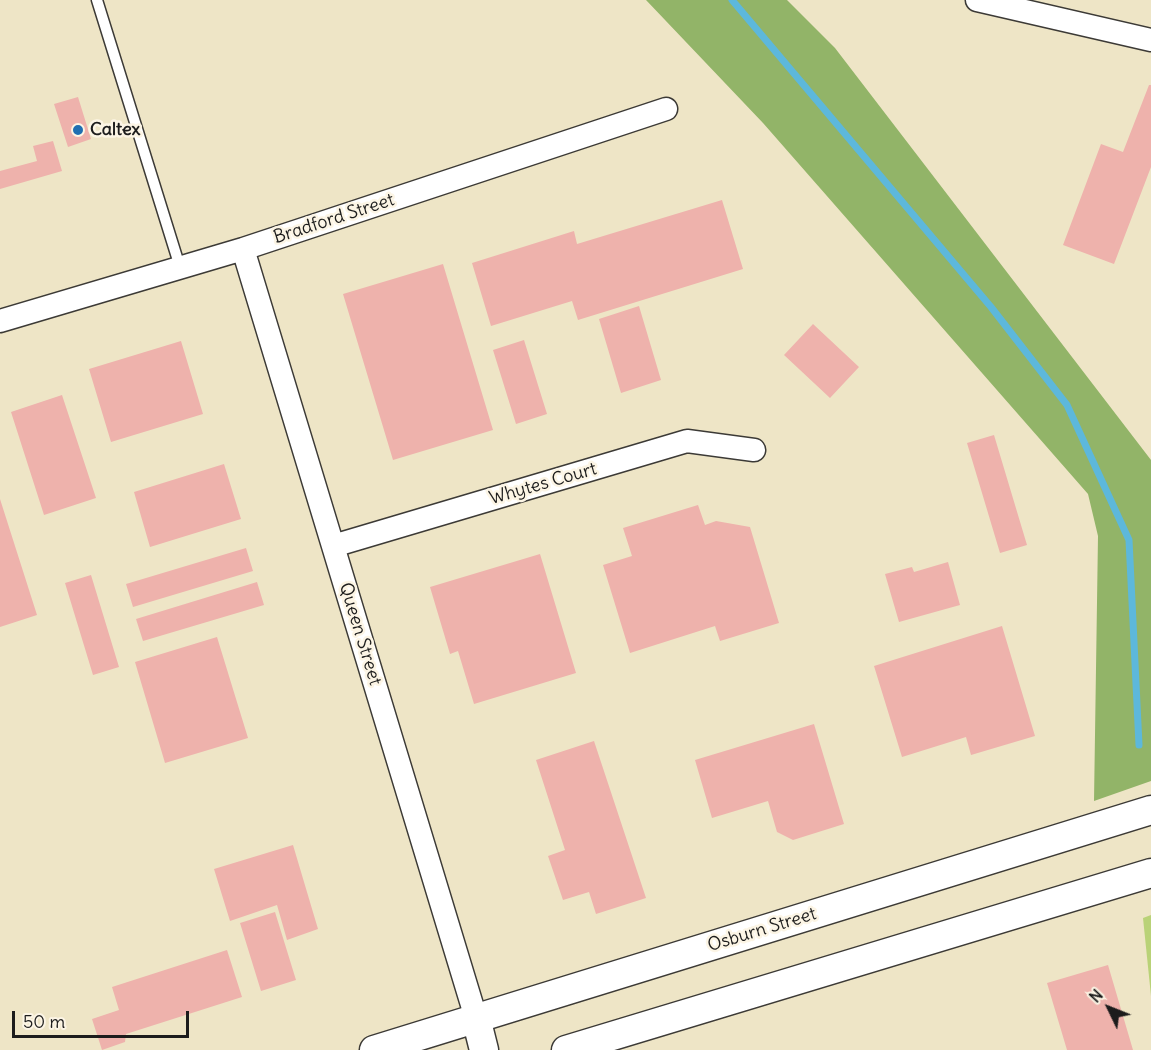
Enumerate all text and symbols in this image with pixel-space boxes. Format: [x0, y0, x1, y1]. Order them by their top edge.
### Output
place label: Caltex [90, 119, 140, 141]
marker: Caltex [71, 123, 85, 137]
street label: Bradford Street [271, 189, 397, 249]
street label: Whytes Court [487, 458, 599, 510]
street label: Queen Street [334, 580, 386, 688]
street label: Osburn Street [705, 903, 819, 957]
north arrow [1079, 978, 1139, 1038]
text: N [1085, 985, 1107, 1007]
scale bar [15, 999, 192, 1037]
text: 50 m [23, 1010, 65, 1033]

